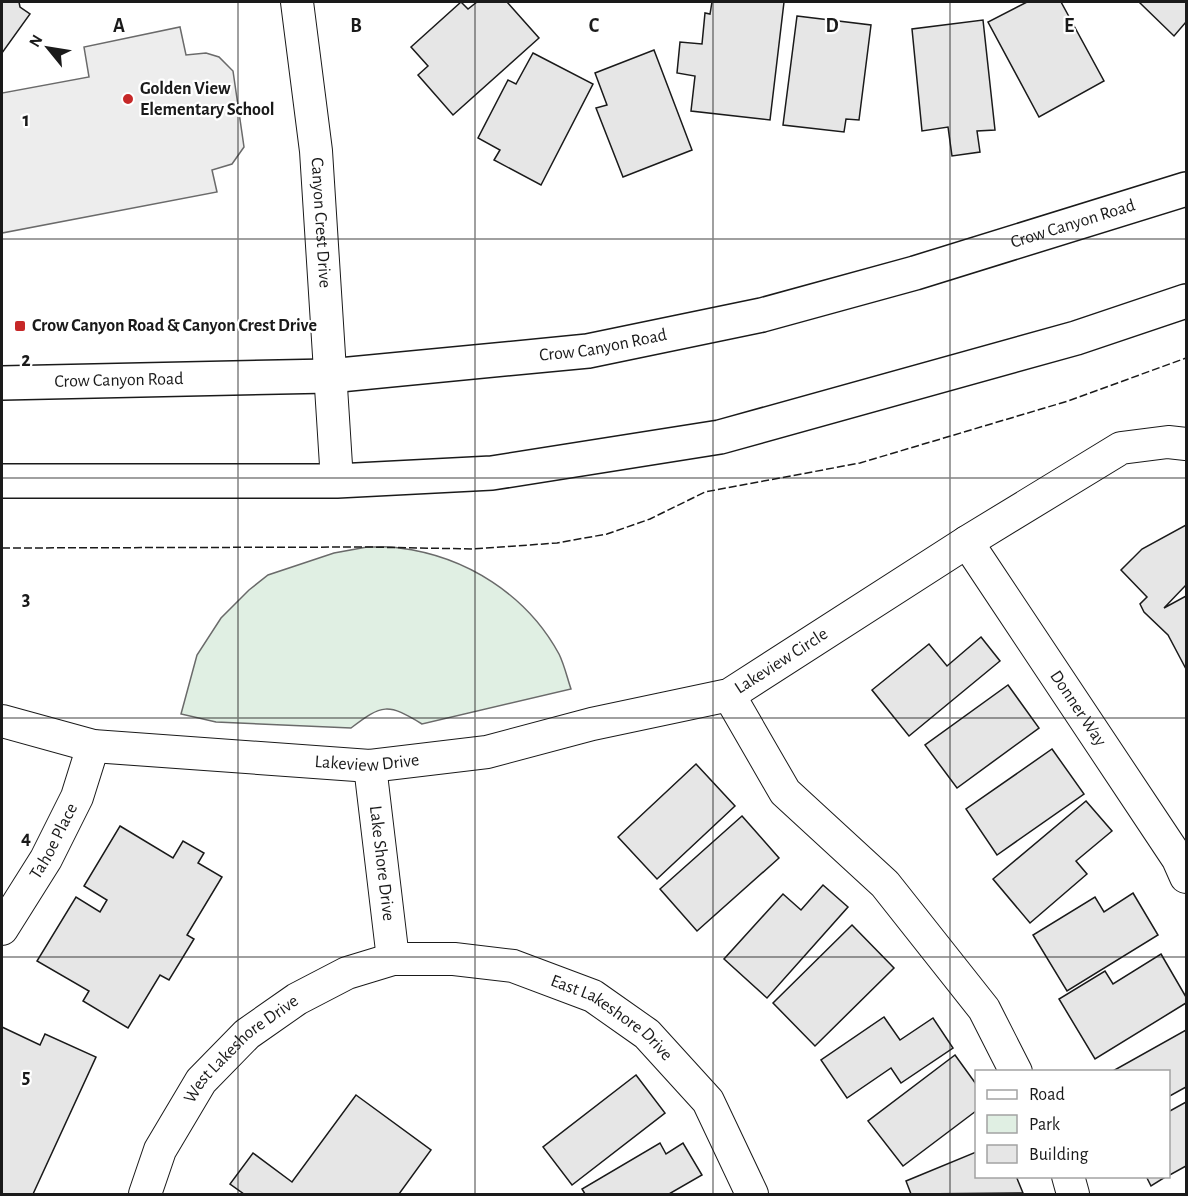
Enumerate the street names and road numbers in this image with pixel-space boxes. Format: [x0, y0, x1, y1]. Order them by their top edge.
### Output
street label: Canyon Crest Drive [307, 157, 334, 289]
street label: Crow Canyon Road [1009, 196, 1137, 252]
street label: Crow Canyon Road [538, 326, 668, 365]
street label: Crow Canyon Road [54, 370, 184, 391]
street label: Lakeview Circle [732, 625, 831, 698]
street label: Donner Way [1046, 667, 1110, 750]
street label: Lakeview Drive [314, 751, 420, 775]
street label: Tahoe Place [27, 801, 81, 883]
street label: Lake Shore Drive [366, 805, 397, 922]
street label: East Lakeshore Drive [548, 972, 676, 1064]
street label: West Lakeshore Drive [181, 992, 302, 1106]

